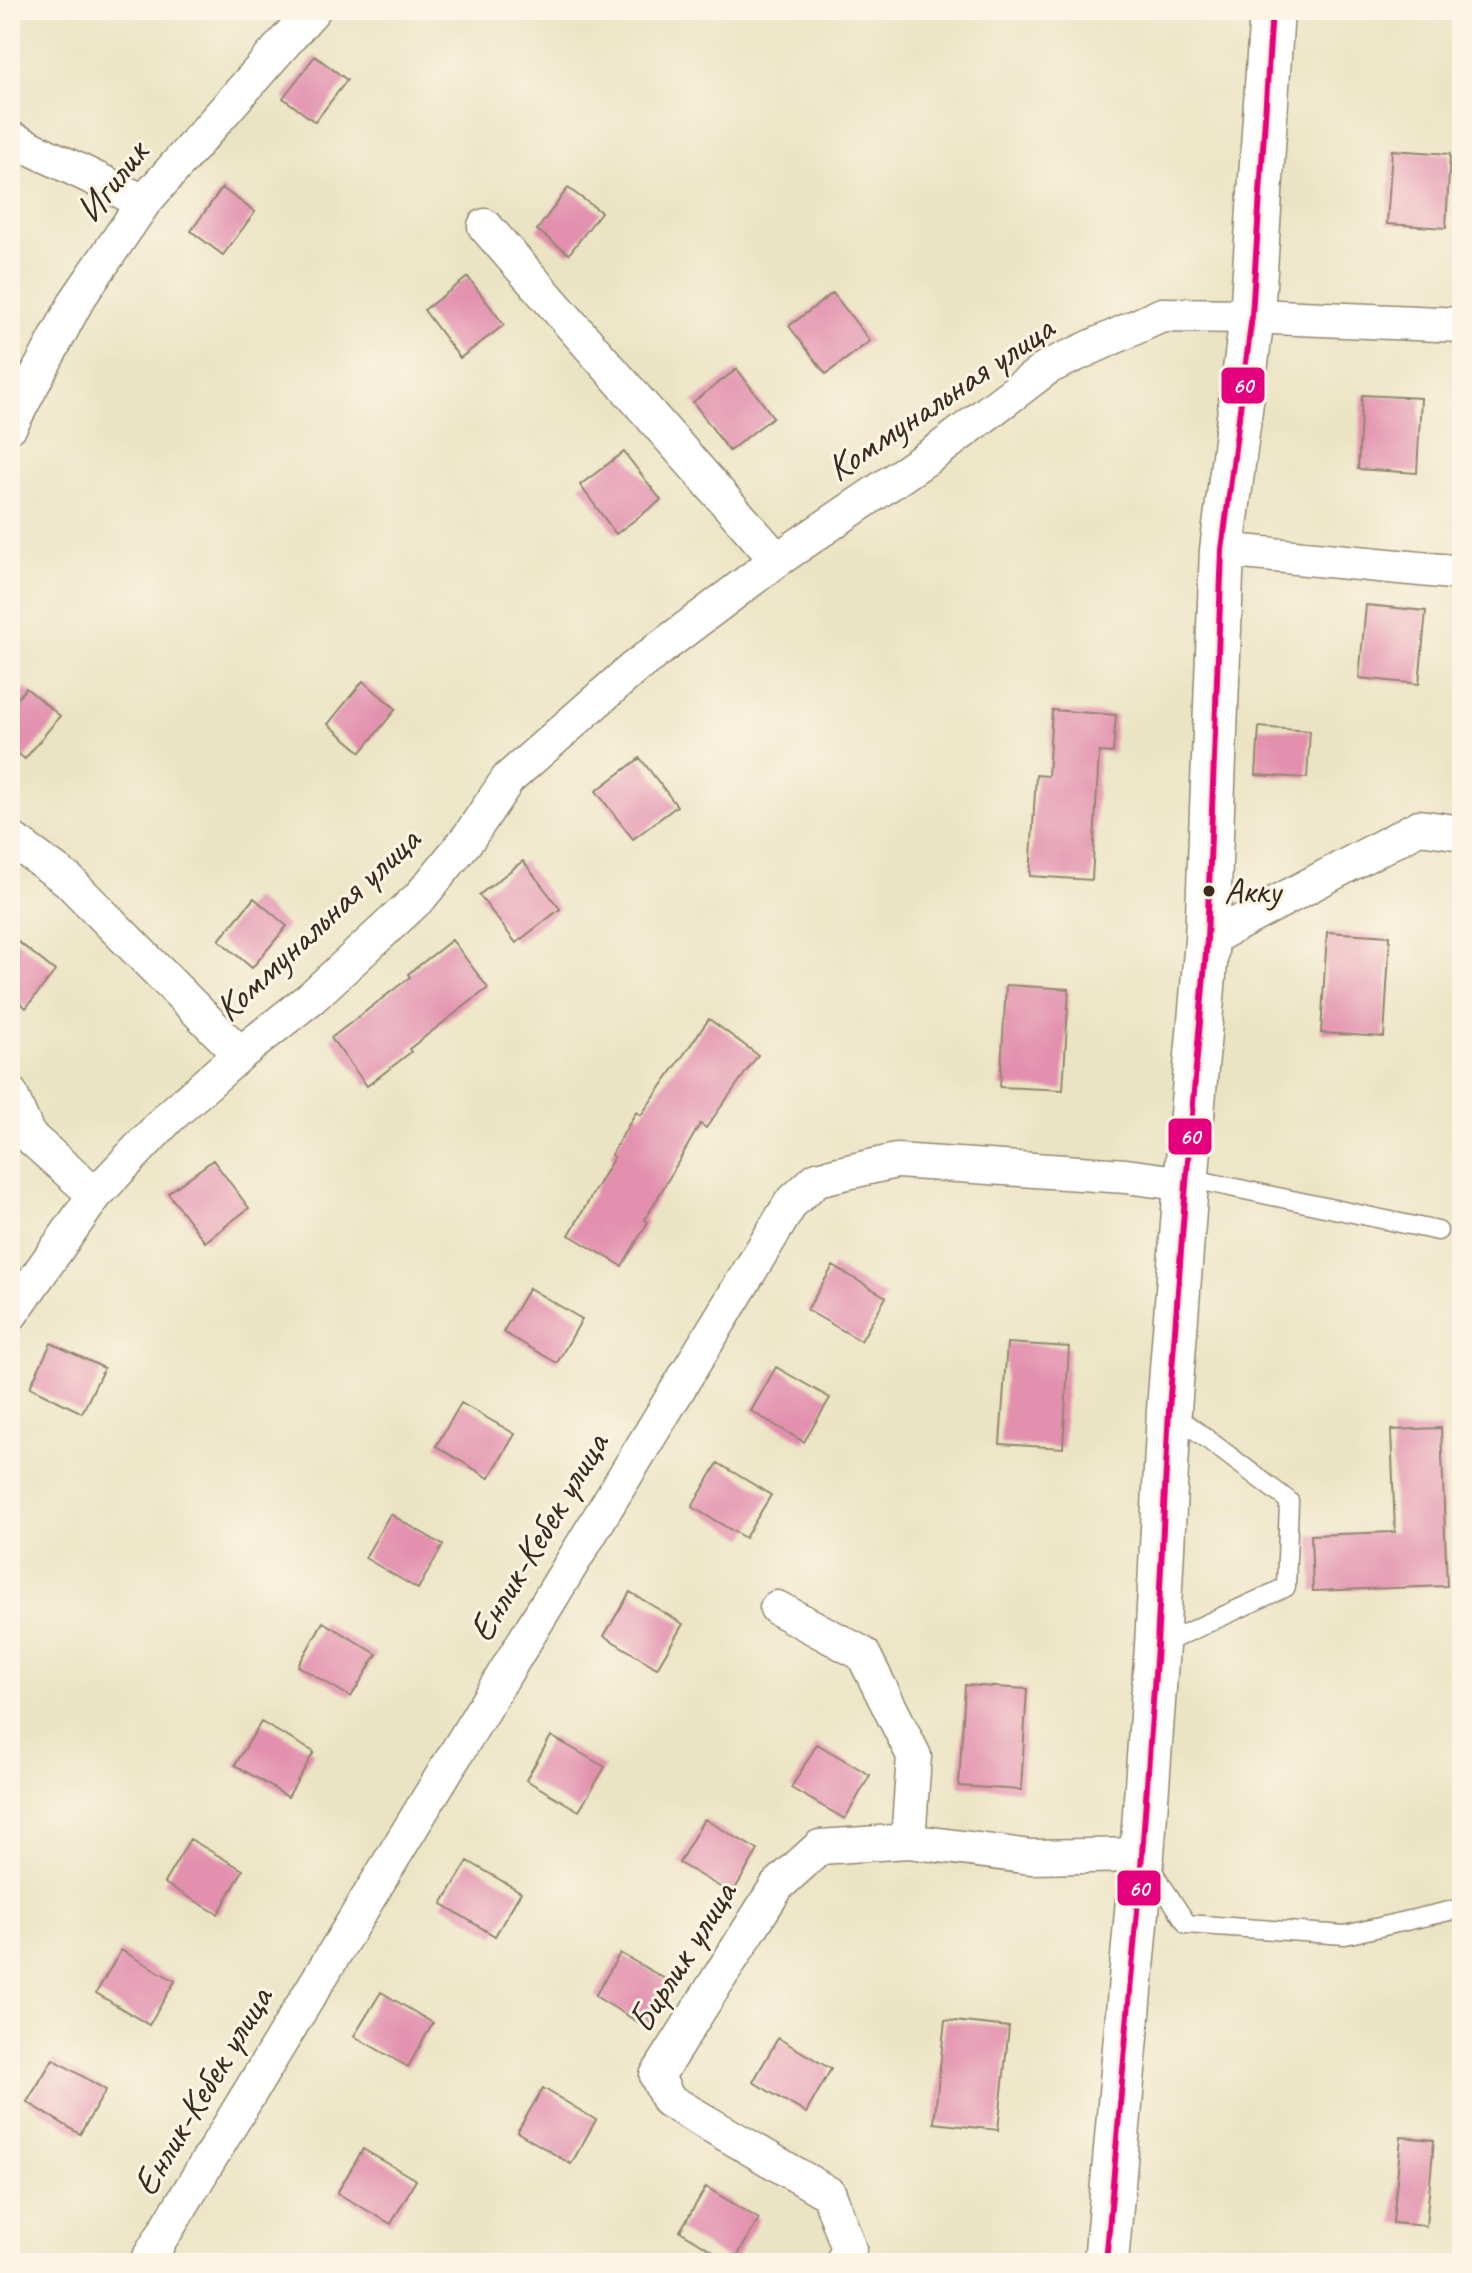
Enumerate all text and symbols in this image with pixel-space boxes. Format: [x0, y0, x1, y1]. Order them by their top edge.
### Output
street label: Игилик [65, 129, 160, 232]
street label: Коммунальная улица [817, 303, 1065, 491]
line badge: 60 [1220, 366, 1266, 405]
text: 60 [1233, 372, 1255, 400]
street label: Коммунальная улица [204, 815, 432, 1031]
place label: Акку [1224, 868, 1283, 914]
marker: Акку [1201, 883, 1217, 899]
line badge: 60 [1167, 1117, 1213, 1156]
text: 60 [1180, 1123, 1202, 1151]
street label: Енлик-Кебек улица [457, 1422, 620, 1650]
line badge: 60 [1116, 1869, 1162, 1907]
street label: Бирлик улица [617, 1871, 748, 2041]
text: 60 [1129, 1875, 1151, 1903]
street label: Енлик-Кебек улица [121, 1976, 284, 2204]

